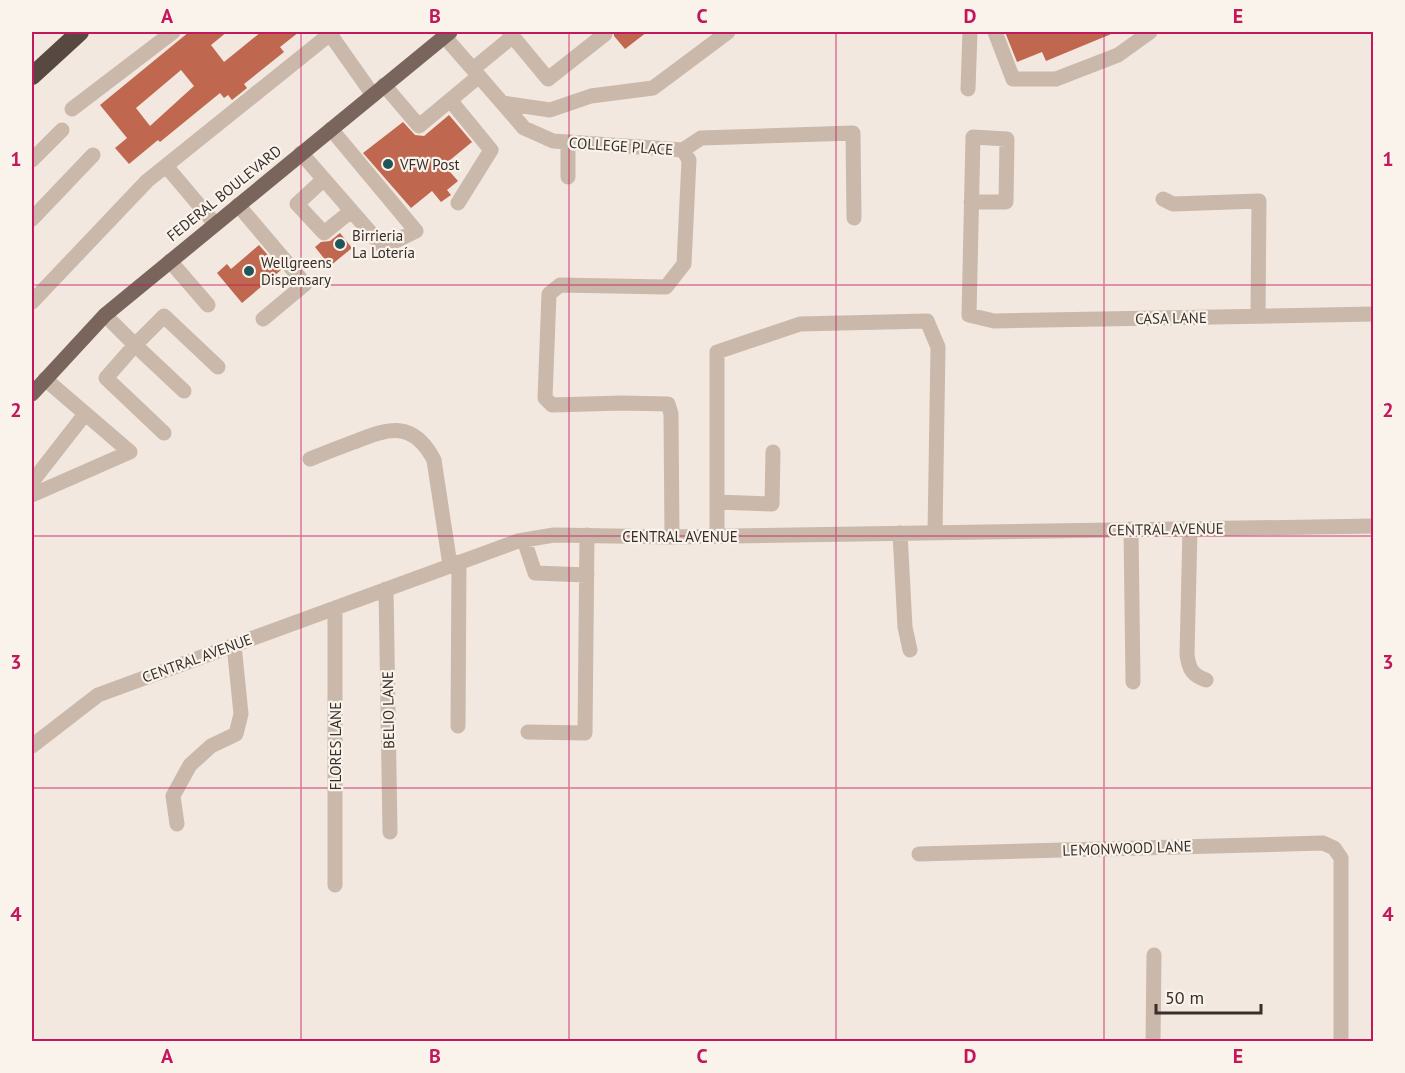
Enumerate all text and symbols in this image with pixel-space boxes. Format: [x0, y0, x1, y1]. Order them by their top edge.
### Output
text: A [161, 3, 174, 29]
text: B [429, 3, 441, 29]
text: C [696, 3, 708, 29]
text: D [964, 3, 977, 29]
text: E [1233, 3, 1243, 29]
street label: COLLEGE PLACE [568, 133, 674, 159]
street label: FEDERAL BOULEVARD [163, 141, 285, 245]
text: 1 [10, 146, 22, 172]
text: 1 [1382, 146, 1394, 172]
place label: VFW Post [399, 155, 460, 174]
marker: VFW Post [381, 157, 395, 171]
place label: Birrieria La Lotería [352, 226, 415, 262]
marker: Birrieria La Lotería [333, 237, 347, 251]
place label: Wellgreens Dispensary [261, 253, 332, 289]
marker: Wellgreens Dispensary [242, 264, 256, 278]
street label: CASA LANE [1135, 308, 1207, 328]
text: 2 [10, 397, 22, 423]
text: 2 [1382, 397, 1394, 423]
street label: CENTRAL AVENUE [1108, 518, 1224, 540]
street label: CENTRAL AVENUE [622, 527, 738, 546]
street label: CENTRAL AVENUE [139, 629, 255, 687]
text: 3 [10, 649, 22, 675]
text: 3 [1382, 649, 1394, 675]
street label: BELIO LANE [378, 671, 398, 749]
street label: FLORES LANE [326, 702, 345, 790]
street label: LEMONWOOD LANE [1062, 836, 1192, 860]
text: 4 [10, 901, 22, 927]
text: 4 [1382, 901, 1394, 927]
scale bar [1156, 977, 1261, 1015]
text: 50 m [1165, 986, 1204, 1009]
text: A [161, 1043, 174, 1069]
text: B [429, 1043, 441, 1069]
text: C [696, 1043, 708, 1069]
text: D [964, 1043, 977, 1069]
text: E [1233, 1043, 1243, 1069]

